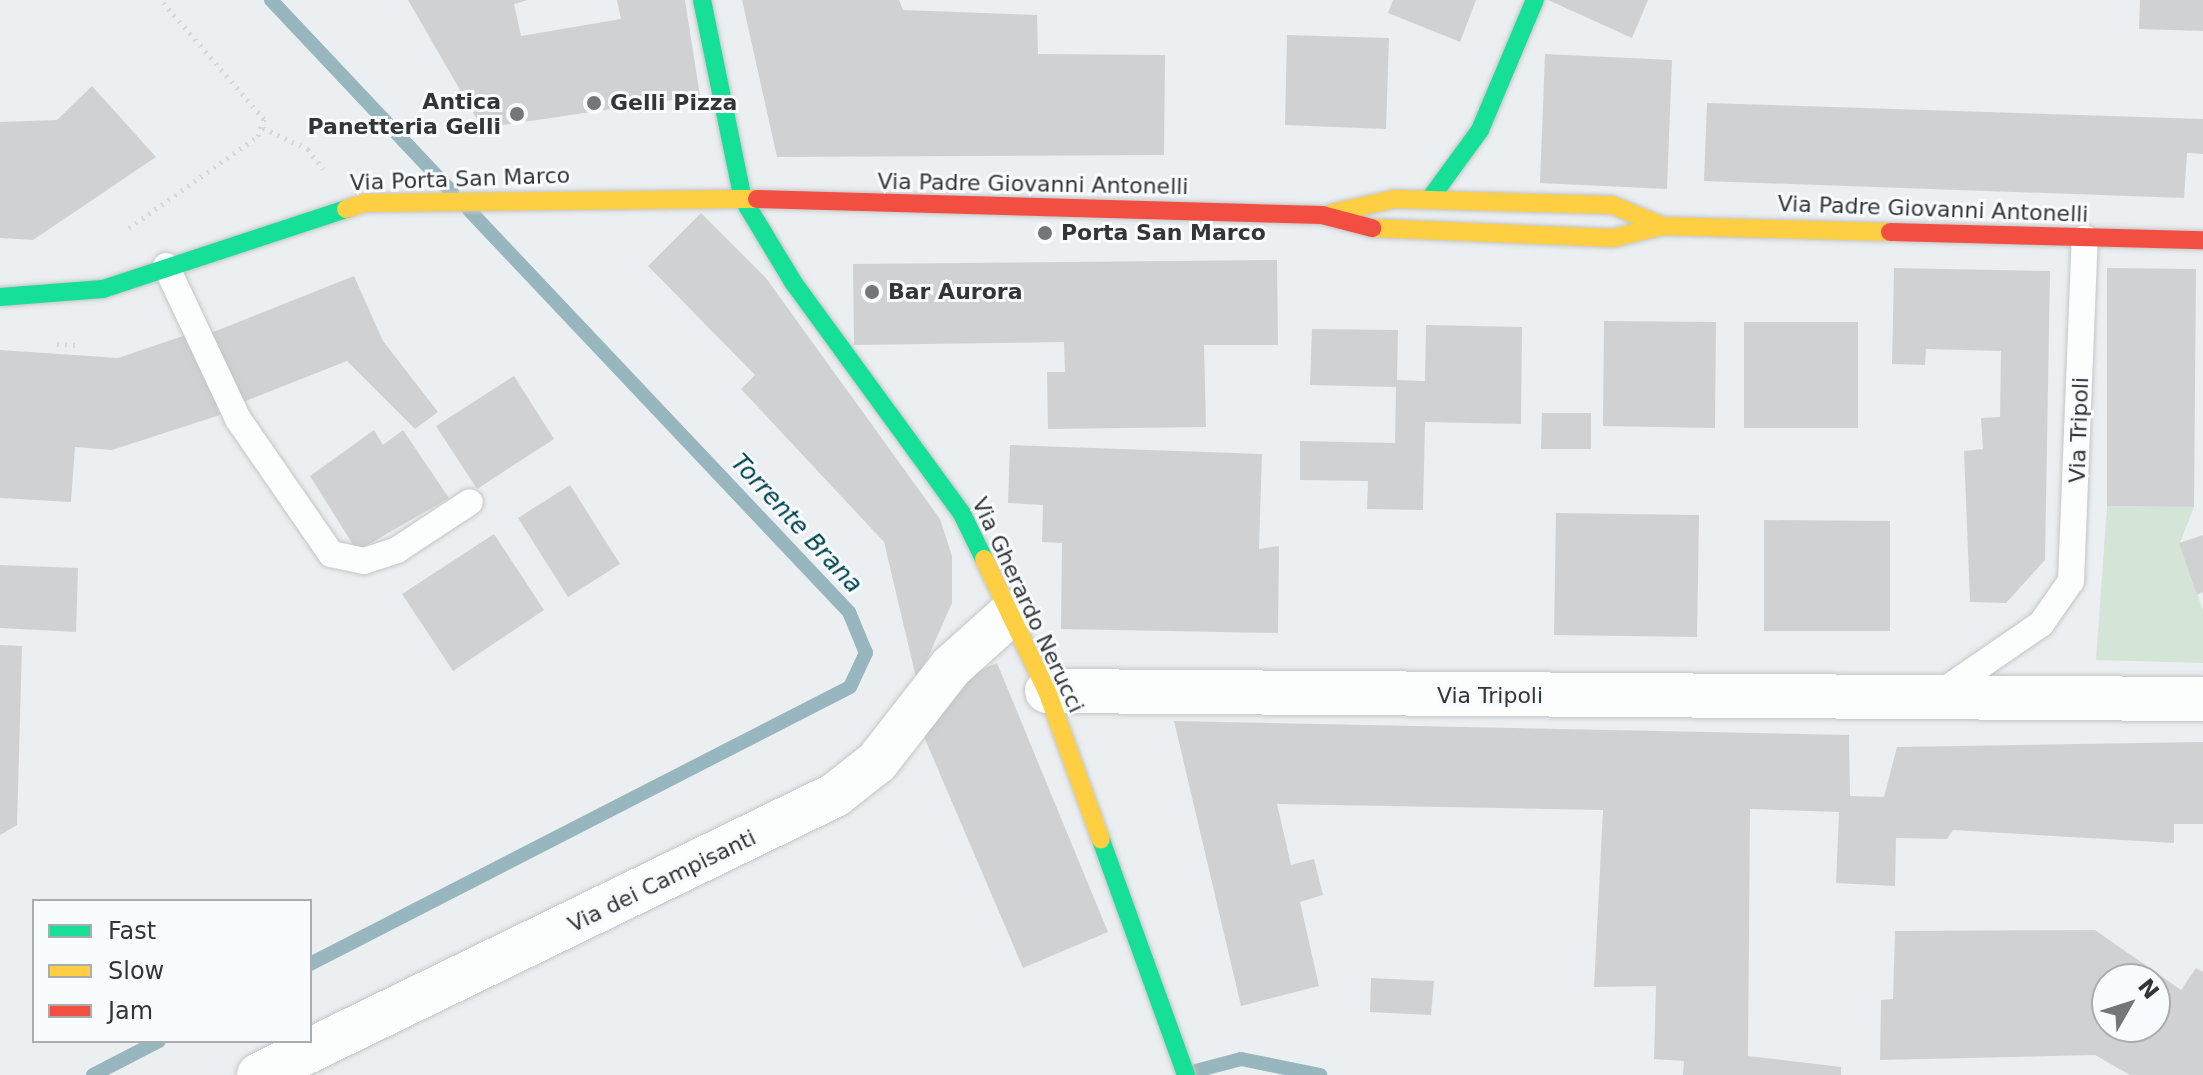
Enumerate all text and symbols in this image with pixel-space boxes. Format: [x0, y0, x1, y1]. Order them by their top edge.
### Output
place label: Antica Panetteria Gelli [308, 88, 501, 140]
place label: Gelli Pizza [610, 90, 737, 116]
marker: Gelli Pizza [585, 94, 603, 112]
marker: Antica Panetteria Gelli [508, 105, 526, 123]
street label: Via Porta San Marco [350, 162, 570, 196]
street label: Via Padre Giovanni Antonelli [877, 168, 1189, 200]
street label: Via Padre Giovanni Antonelli [1777, 190, 2089, 228]
place label: Porta San Marco [1061, 220, 1266, 246]
marker: Porta San Marco [1036, 224, 1054, 242]
place label: Bar Aurora [888, 279, 1022, 305]
marker: Bar Aurora [863, 283, 881, 301]
street label: Via Tripoli [2064, 376, 2094, 484]
water label: Torrente Brana [724, 449, 868, 599]
street label: Via Gherardo Nerucci [966, 493, 1090, 717]
street label: Via Tripoli [1437, 683, 1543, 709]
street label: Via dei Campisanti [564, 824, 760, 938]
legend [32, 899, 312, 1043]
text: Fast [108, 917, 156, 945]
text: Slow [108, 957, 164, 985]
north arrow [2091, 963, 2171, 1043]
text: N [2133, 974, 2164, 1004]
text: Jam [108, 997, 153, 1025]

